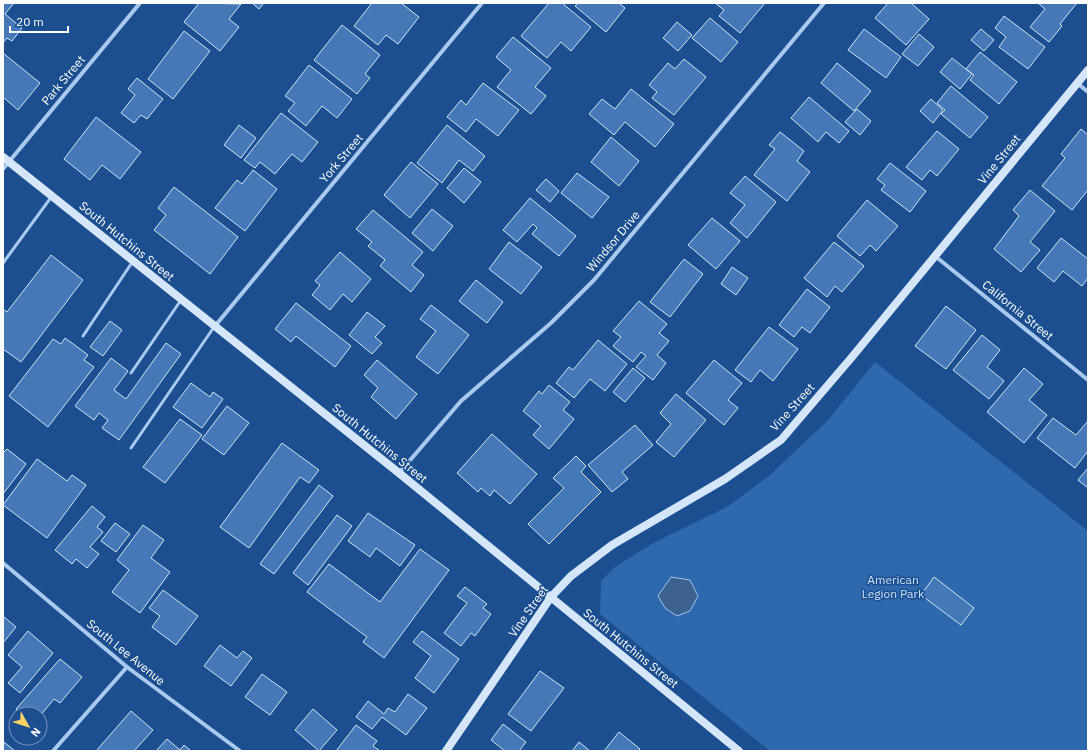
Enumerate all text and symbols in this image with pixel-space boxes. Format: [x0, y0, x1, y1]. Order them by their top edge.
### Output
scale bar [10, 8, 68, 34]
text: 20 m [16, 14, 44, 29]
street label: Park Street [38, 52, 88, 108]
street label: York Street [316, 130, 366, 186]
street label: Vine Street [974, 131, 1024, 187]
street label: South Hutchins Street [76, 198, 178, 284]
street label: Windsor Drive [583, 207, 643, 275]
street label: California Street [979, 277, 1057, 343]
street label: Vine Street [767, 380, 817, 434]
street label: South Hutchins Street [329, 400, 431, 486]
park label: American Legion Park [862, 572, 925, 601]
street label: Vine Street [505, 582, 551, 640]
street label: South Hutchins Street [580, 605, 682, 691]
street label: South Lee Avenue [84, 616, 168, 688]
north arrow [8, 706, 48, 746]
text: N [28, 725, 44, 740]

